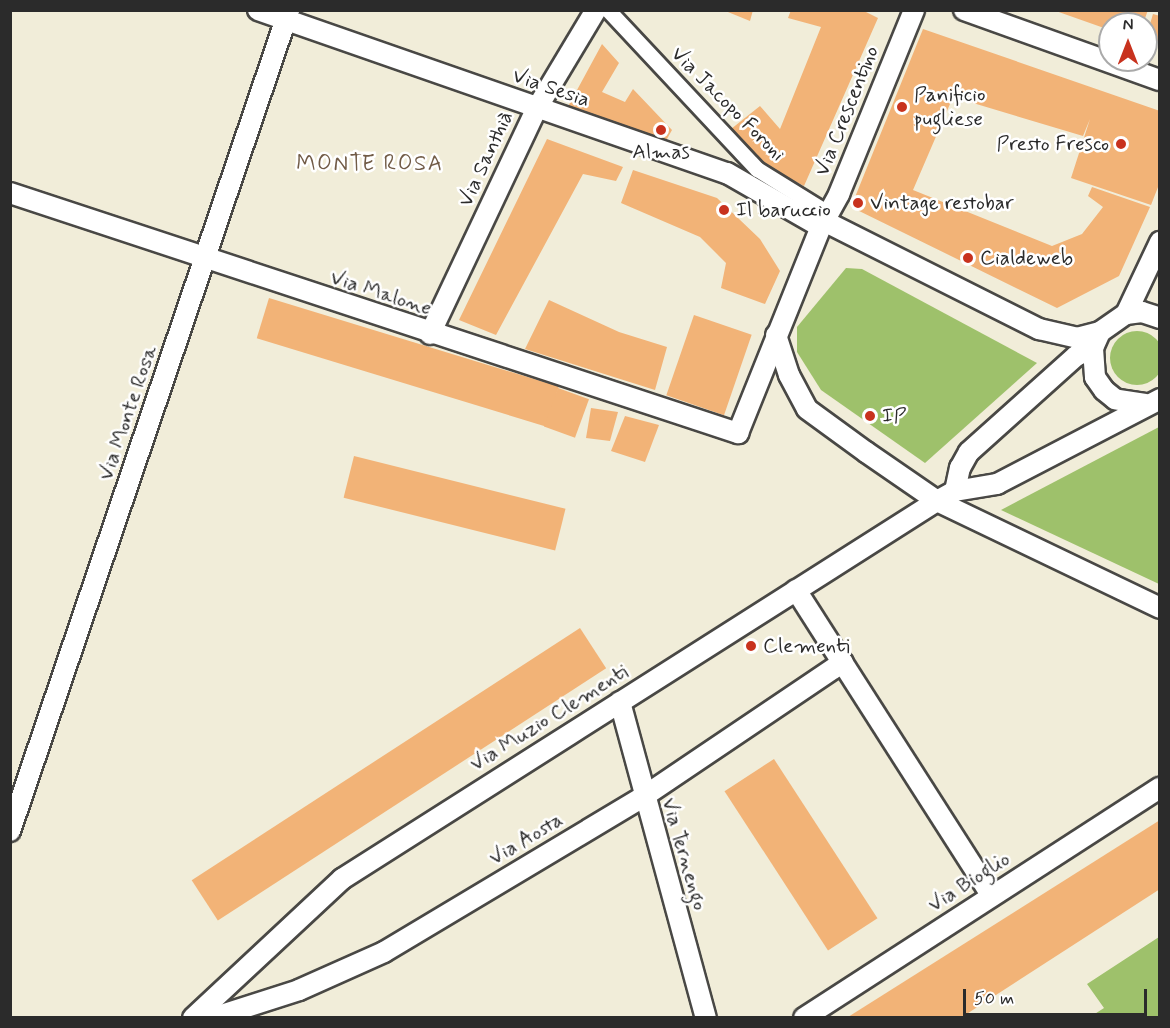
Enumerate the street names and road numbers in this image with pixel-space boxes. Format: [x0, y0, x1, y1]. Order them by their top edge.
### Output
street label: Via Jacopo Foroni [666, 42, 790, 166]
street label: Via Crescentino [809, 42, 885, 180]
street label: Via Sesia [508, 63, 594, 113]
street label: Via Santhià [453, 108, 519, 210]
street label: Via Malone [328, 265, 434, 321]
street label: Via Monte Rosa [93, 343, 163, 483]
street label: Via Muzio Clementi [466, 660, 632, 776]
street label: Via Ternengo [656, 795, 712, 913]
street label: Via Aosta [485, 807, 567, 871]
street label: Via Bioglio [924, 846, 1014, 918]

